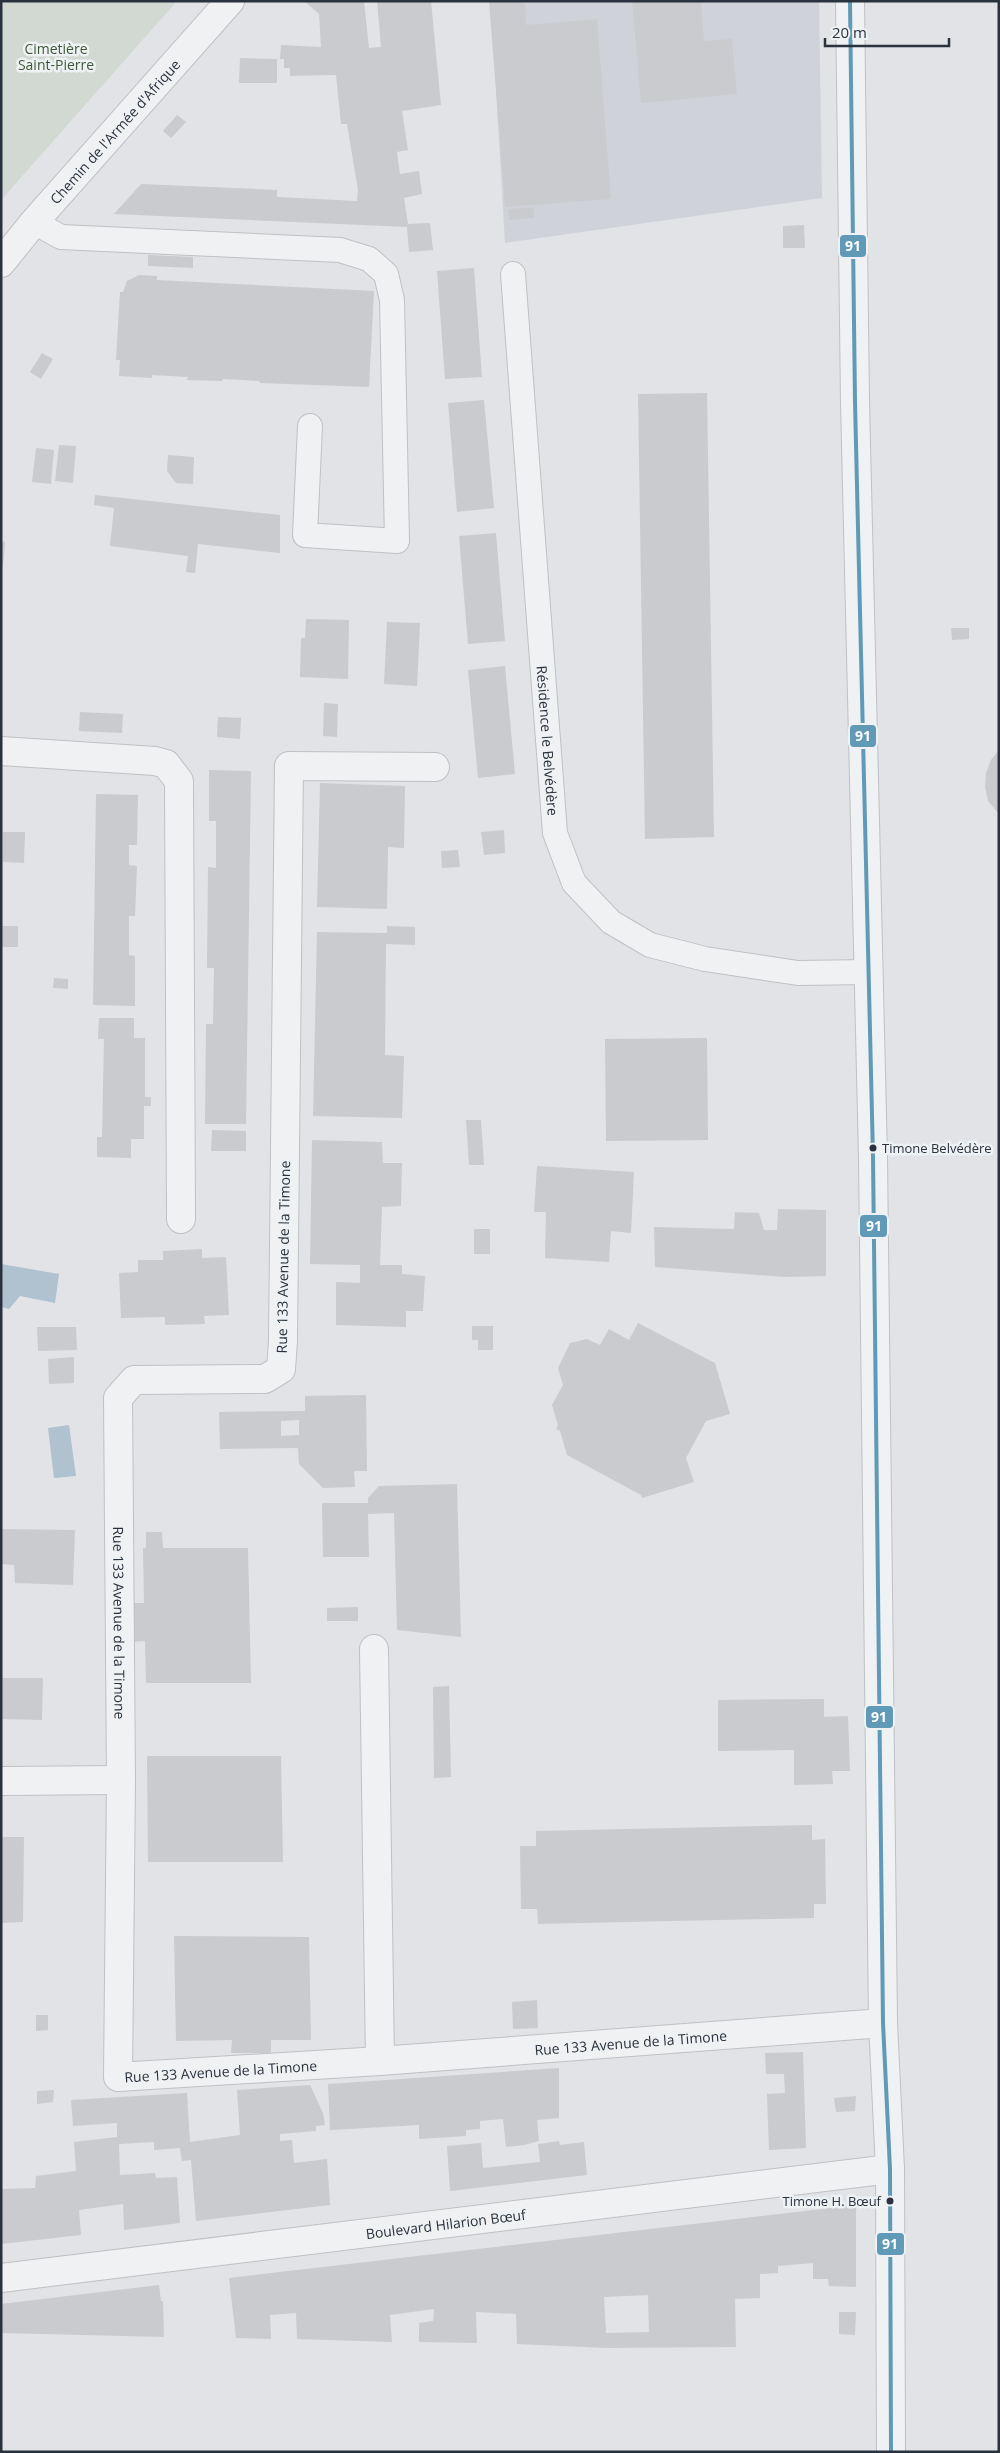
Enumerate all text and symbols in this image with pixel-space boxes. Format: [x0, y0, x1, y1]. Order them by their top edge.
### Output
scale bar [825, 15, 949, 47]
text: 20 m [832, 22, 867, 42]
park label: Cimetière Saint-Pierre [18, 39, 94, 74]
street label: Chemin de l'Armée d'Afrique [45, 55, 184, 208]
line badge: 91 [839, 234, 867, 258]
text: 91 [845, 236, 861, 255]
street label: Résidence le Belvédère [533, 665, 563, 817]
line badge: 91 [849, 724, 877, 748]
text: 91 [855, 726, 871, 745]
place label: Timone Belvédère [882, 1139, 992, 1157]
marker: Timone Belvédère [868, 1143, 878, 1153]
street label: Rue 133 Avenue de la Timone [272, 1160, 294, 1354]
line badge: 91 [859, 1214, 888, 1238]
text: 91 [866, 1216, 882, 1235]
street label: Rue 133 Avenue de la Timone [110, 1526, 130, 1720]
line badge: 91 [865, 1705, 894, 1729]
text: 91 [871, 1707, 887, 1726]
street label: Rue 133 Avenue de la Timone [534, 2025, 728, 2059]
street label: Rue 133 Avenue de la Timone [124, 2055, 318, 2086]
place label: Timone H. Bœuf [783, 2192, 882, 2210]
marker: Timone H. Bœuf [885, 2196, 895, 2206]
street label: Boulevard Hilarion Bœuf [365, 2204, 528, 2243]
line badge: 91 [876, 2232, 905, 2256]
text: 91 [882, 2234, 898, 2253]

